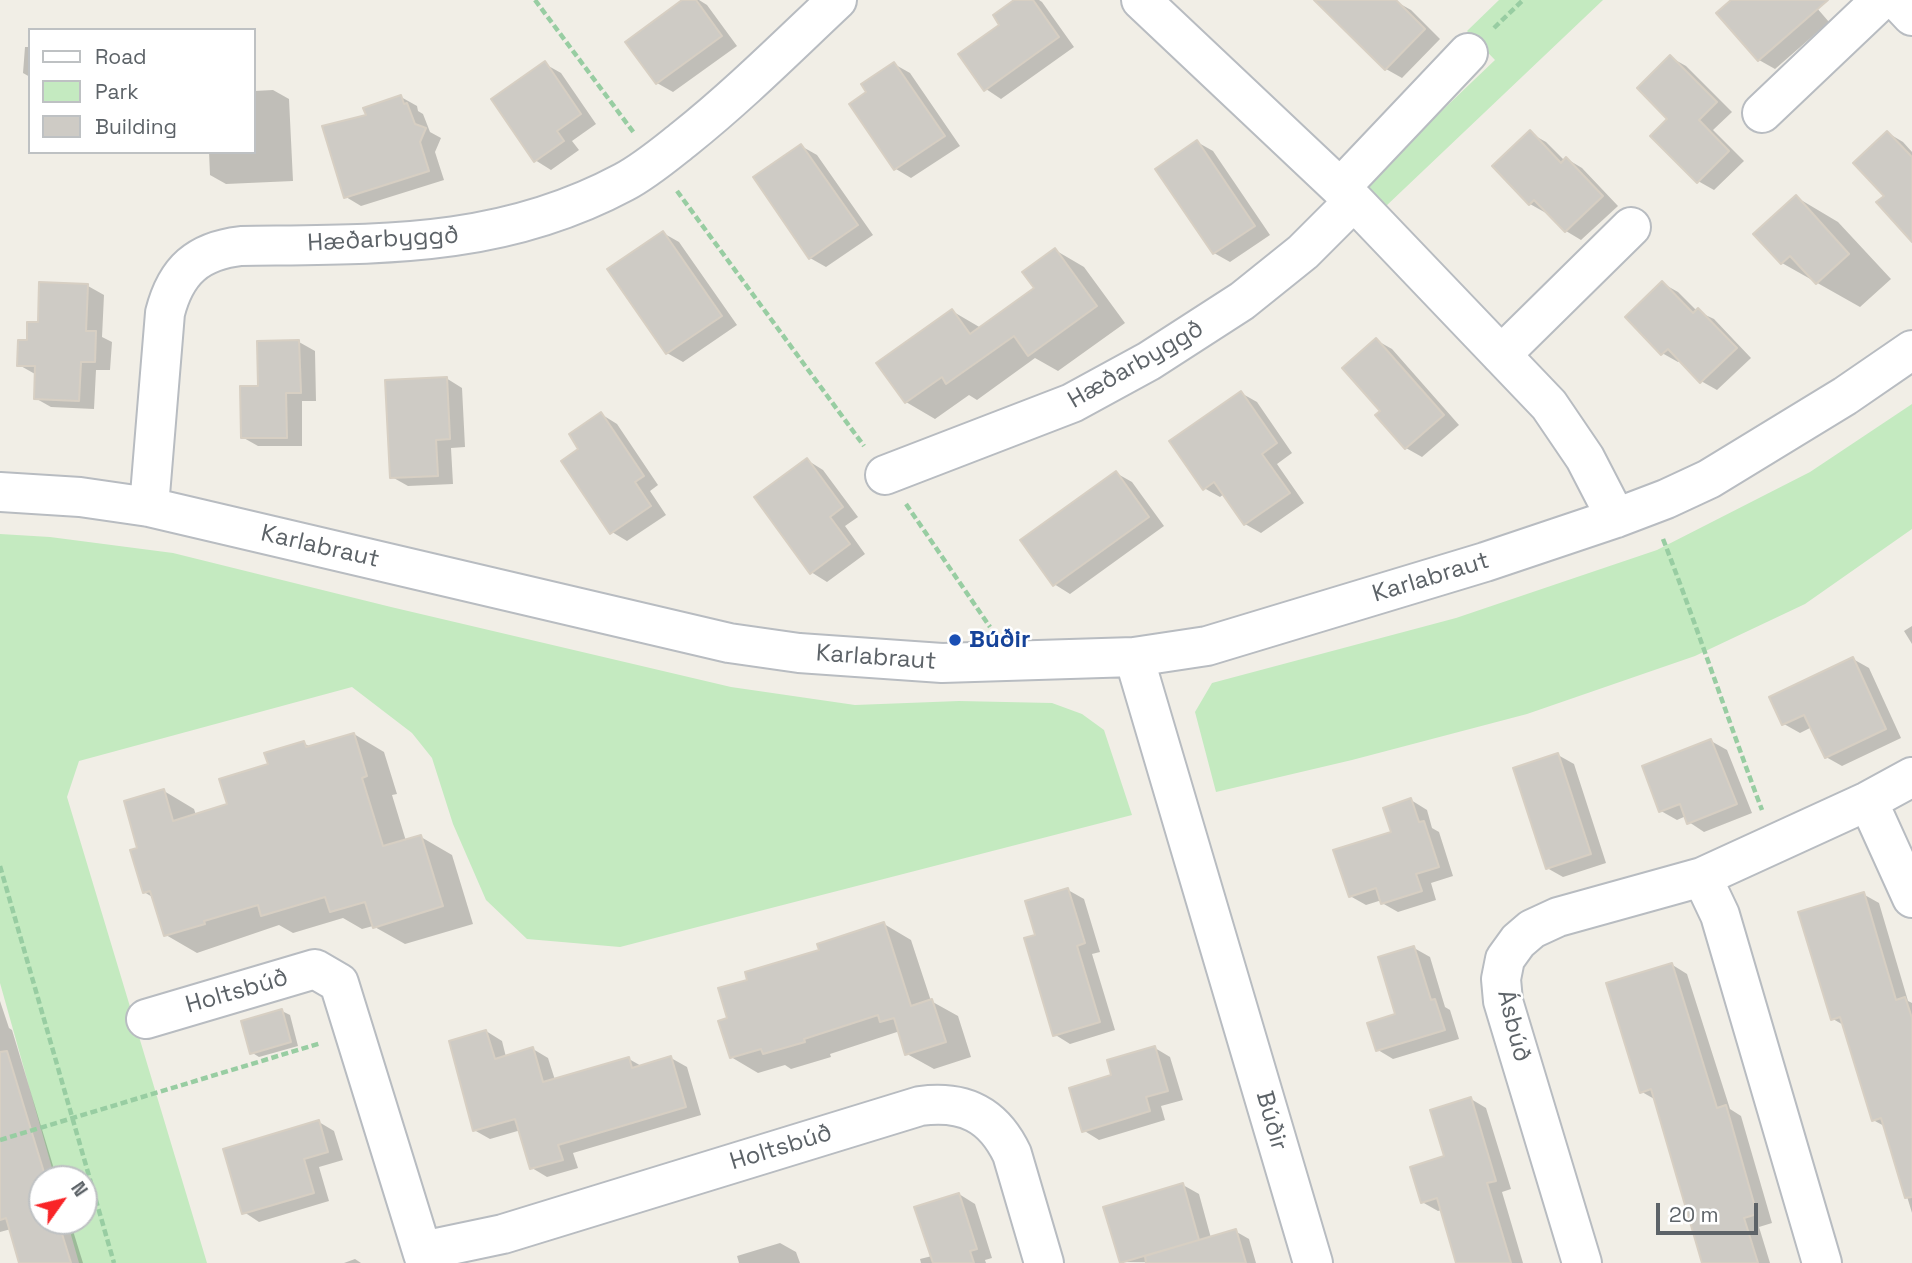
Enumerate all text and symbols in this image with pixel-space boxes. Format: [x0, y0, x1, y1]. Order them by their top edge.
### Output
legend [28, 28, 256, 154]
text: Road [95, 43, 147, 70]
text: Park [95, 78, 139, 105]
text: Building [95, 113, 177, 140]
street label: Hæðarbyggð [307, 222, 459, 258]
street label: Hæðarbyggð [1063, 315, 1209, 415]
street label: Karlabraut [258, 519, 382, 575]
street label: Karlabraut [1369, 547, 1493, 609]
place label: Búðir [969, 626, 1030, 654]
marker: Búðir [947, 632, 963, 648]
street label: Karlabraut [815, 639, 937, 677]
street label: Holtsbúð [183, 964, 291, 1020]
street label: Ásbúð [1490, 987, 1536, 1065]
street label: Búðir [1249, 1088, 1293, 1154]
street label: Holtsbúð [727, 1119, 835, 1177]
north arrow [28, 1165, 98, 1235]
text: N [65, 1177, 93, 1201]
scale bar [1660, 1190, 1762, 1234]
text: 20 m [1669, 1201, 1719, 1228]

